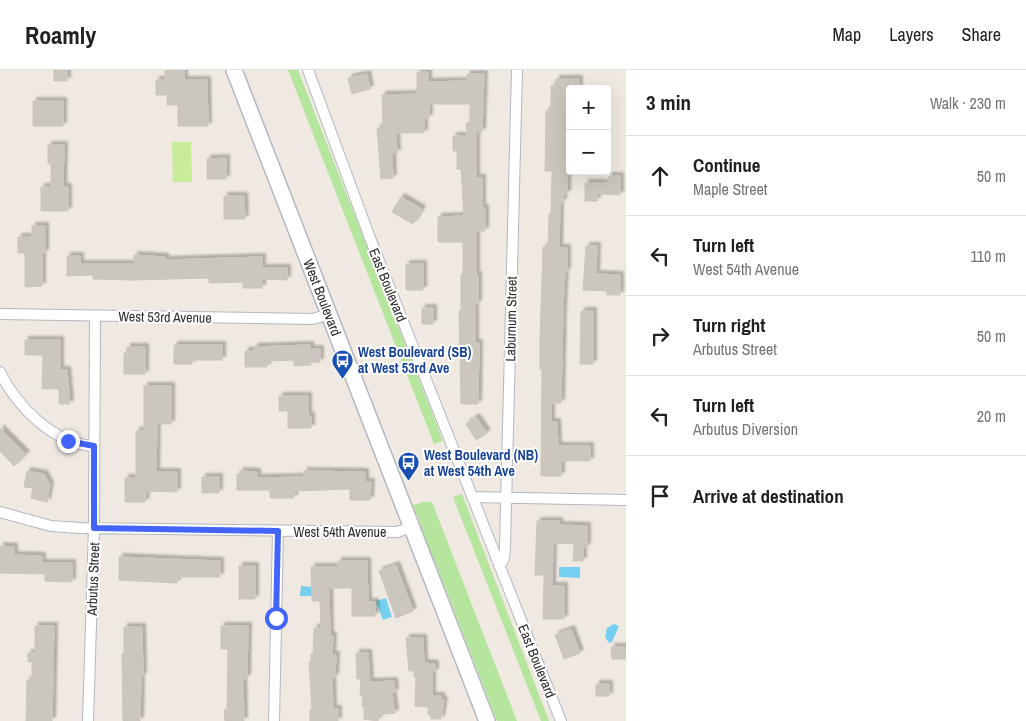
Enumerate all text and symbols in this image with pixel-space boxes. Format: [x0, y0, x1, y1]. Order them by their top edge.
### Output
text: Roamly [25, 19, 96, 51]
text: Map [833, 22, 861, 47]
text: Layers [889, 22, 934, 47]
text: Share [962, 22, 1001, 47]
map controls [566, 85, 611, 175]
button: + [566, 85, 611, 130]
text: 3 min [646, 88, 691, 117]
text: Walk · 230 m [930, 92, 1006, 114]
button: − [566, 130, 611, 175]
text: Continue [693, 152, 761, 178]
icon: ahead [646, 162, 674, 190]
text: 50 m [977, 165, 1006, 187]
text: Maple Street [693, 178, 767, 200]
text: Turn left [693, 232, 754, 258]
icon: left [646, 242, 674, 270]
text: 110 m [970, 245, 1006, 267]
street label: East Boulevard [365, 246, 411, 324]
street label: West Boulevard [299, 256, 345, 338]
text: West 54th Avenue [693, 258, 799, 280]
street label: Laburnum Street [501, 276, 521, 362]
street label: West 53rd Avenue [118, 307, 212, 327]
text: Turn right [693, 312, 765, 338]
icon: right [646, 322, 674, 350]
text: 50 m [977, 325, 1006, 347]
text: Arbutus Street [693, 338, 777, 360]
place label: West Boulevard (SB) at West 53rd Ave [358, 343, 472, 377]
bus stop icon: West Boulevard (SB) at West 53rd Ave [330, 348, 354, 379]
text: Turn left [693, 392, 754, 418]
icon: left [646, 402, 674, 430]
text: 20 m [977, 405, 1006, 427]
text: Arbutus Diversion [693, 418, 798, 440]
route end [57, 430, 80, 453]
place label: West Boulevard (NB) at West 54th Ave [424, 446, 538, 480]
bus stop icon: West Boulevard (NB) at West 54th Ave [396, 451, 420, 482]
icon: arrive [646, 482, 674, 510]
text: Arrive at destination [693, 483, 844, 509]
street label: West 54th Avenue [294, 523, 386, 541]
street label: Arbutus Street [83, 542, 103, 617]
route start [265, 607, 288, 630]
street label: East Boulevard [514, 622, 560, 700]

